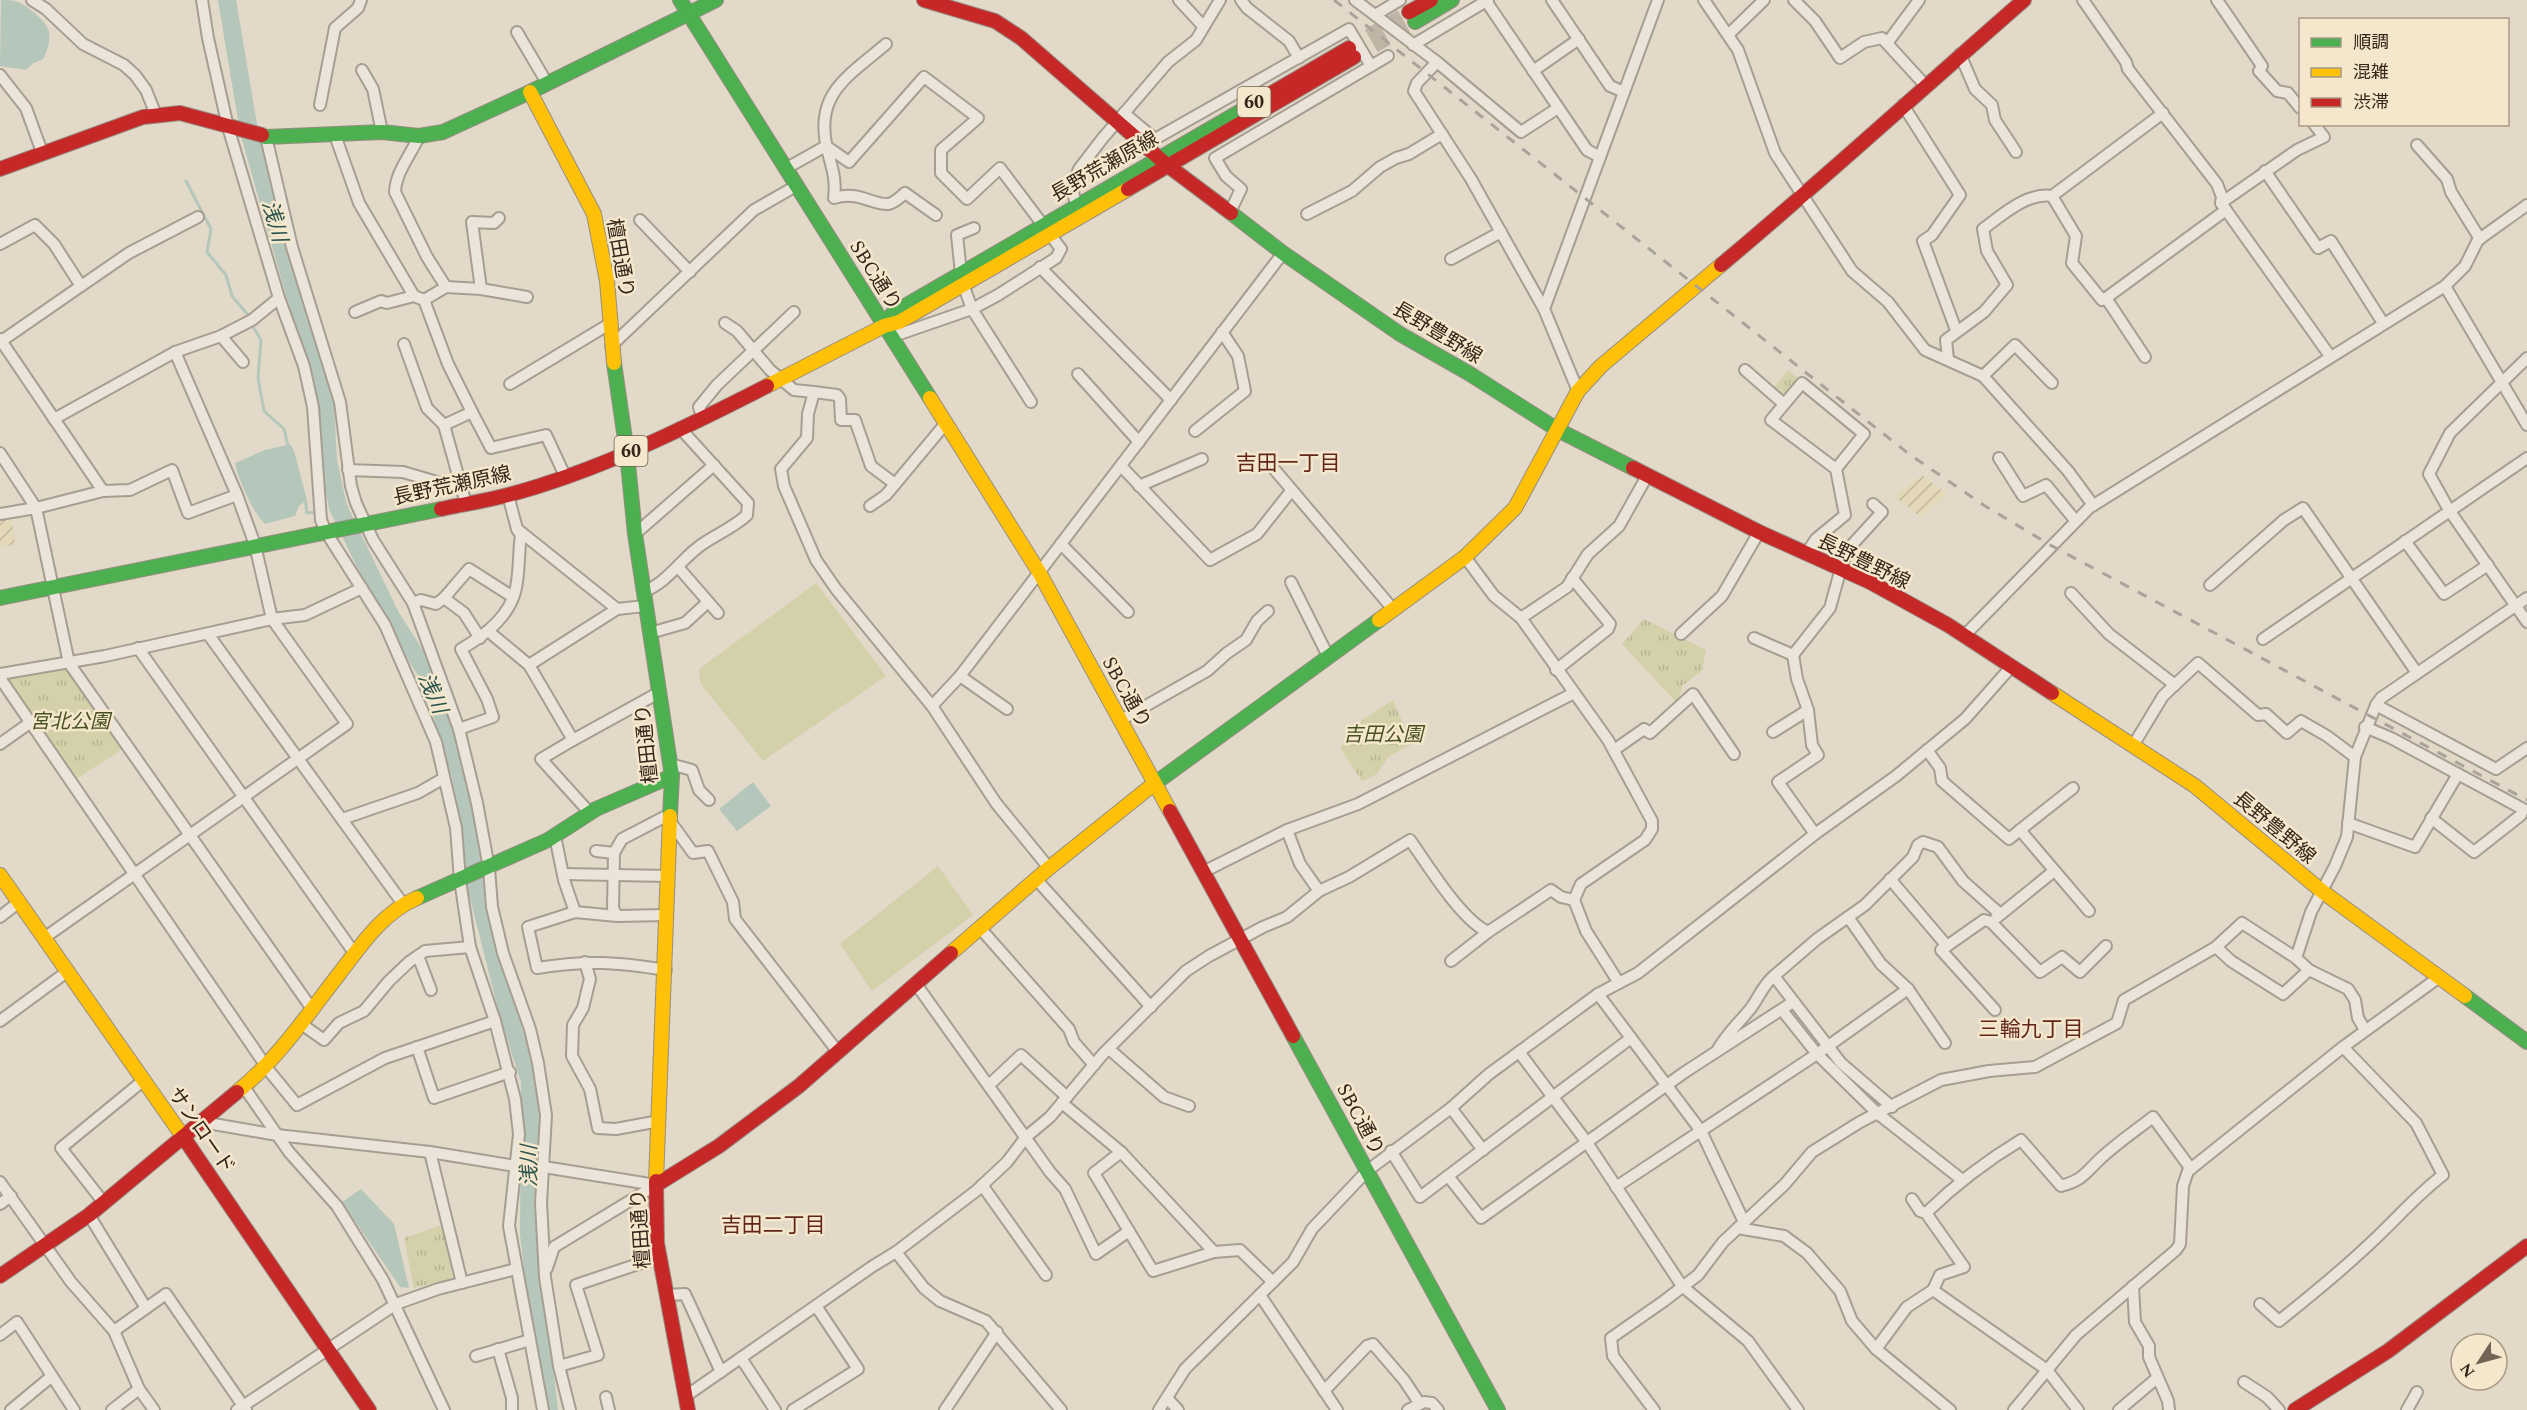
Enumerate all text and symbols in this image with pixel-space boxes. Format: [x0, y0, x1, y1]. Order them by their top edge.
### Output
legend [2299, 18, 2509, 126]
text: 順調 [2353, 29, 2389, 56]
text: 混雑 [2353, 59, 2389, 86]
road number: 60 [1238, 87, 1270, 117]
text: 渋滞 [2353, 89, 2389, 116]
street label: 長野荒瀬原線 [1045, 124, 1164, 210]
water label: 浅川 [253, 197, 296, 248]
street label: 檀田通り [598, 216, 642, 300]
street label: SBC通り [842, 234, 909, 317]
street label: 長野豊野線 [1387, 294, 1488, 371]
road number: 60 [614, 436, 648, 466]
district label: 吉田一丁目 [1236, 448, 1341, 480]
street label: 長野荒瀬原線 [390, 459, 514, 513]
street label: 長野豊野線 [1812, 526, 1915, 597]
street label: SBC通り [1094, 651, 1158, 734]
water label: 浅川 [409, 668, 456, 721]
street label: 檀田通り [628, 703, 666, 785]
park label: 宮北公園 [30, 707, 113, 737]
park label: 吉田公園 [1343, 720, 1426, 750]
street label: 長野豊野線 [2226, 784, 2322, 871]
district label: 三輪九丁目 [1979, 1014, 2084, 1046]
street label: SBC通り [1328, 1078, 1392, 1161]
street label: サンロード [160, 1081, 242, 1180]
water label: 浅川 [514, 1143, 546, 1187]
street label: 檀田通り [623, 1188, 659, 1270]
district label: 吉田二丁目 [721, 1210, 826, 1242]
north arrow [2449, 1332, 2509, 1392]
text: N [2454, 1358, 2481, 1383]

